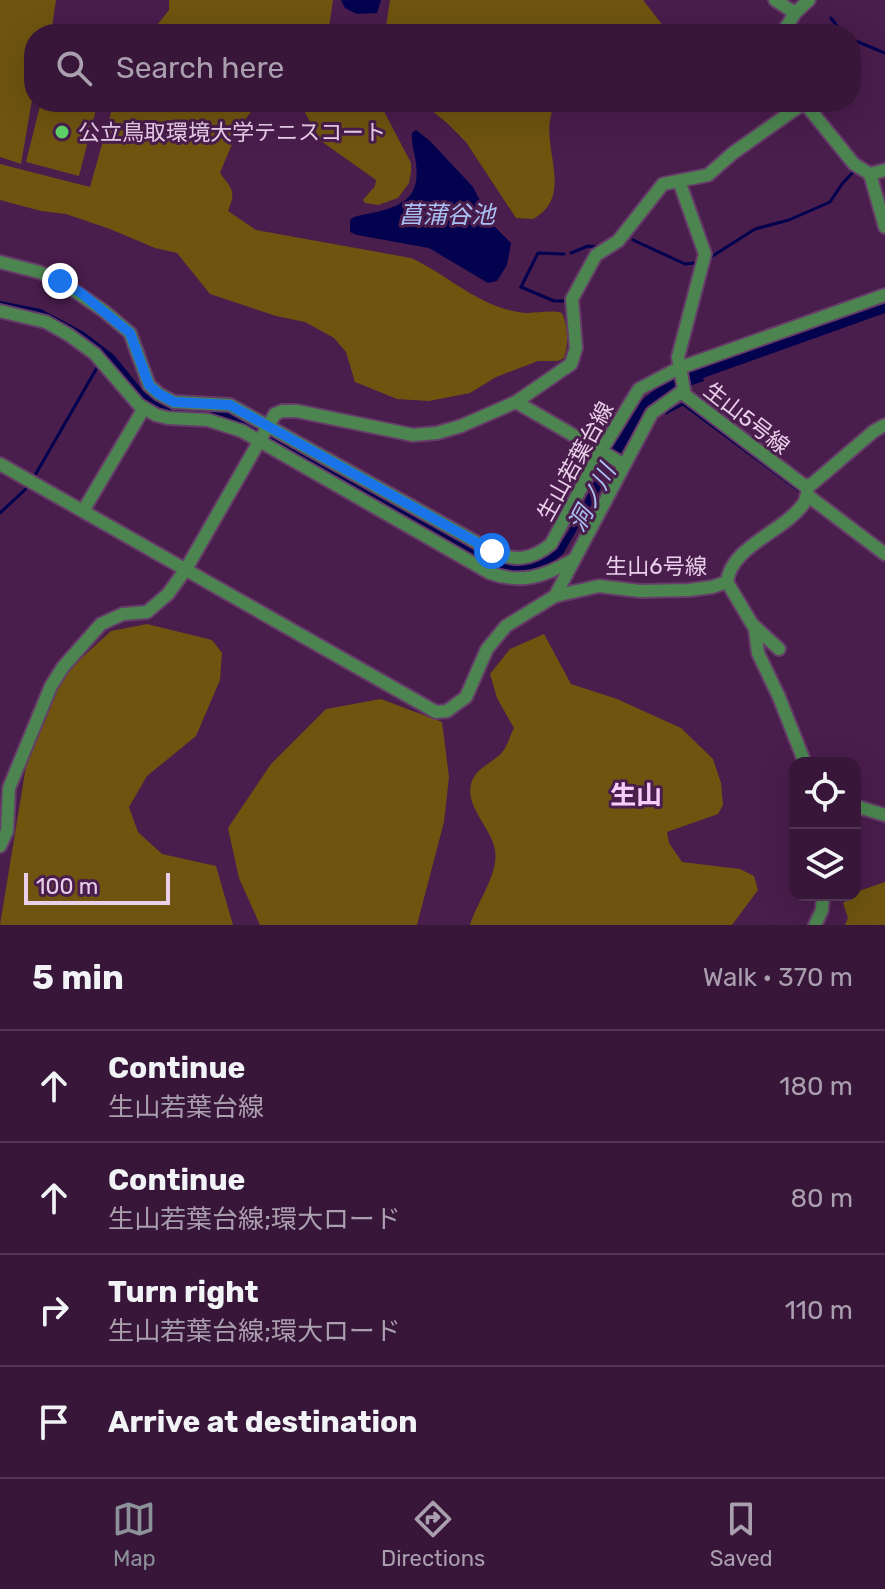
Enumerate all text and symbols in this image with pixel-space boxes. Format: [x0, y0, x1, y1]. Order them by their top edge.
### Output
search box [24, 24, 861, 112]
icon: search [52, 46, 96, 90]
text: Search here [116, 50, 284, 86]
place label: 公立鳥取環境大学テニスコート [78, 119, 386, 146]
marker: 公立鳥取環境大学テニスコート [53, 123, 71, 141]
water label: 菖蒲谷池 [399, 201, 497, 229]
route end [42, 263, 78, 299]
street label: 生山5号線 [699, 377, 795, 460]
street label: 生山若葉台線 [532, 397, 619, 526]
water label: 洞ノ川 [563, 457, 623, 536]
route start [474, 533, 510, 569]
street label: 生山6号線 [605, 553, 707, 580]
map controls [789, 757, 861, 901]
button: locate [789, 757, 861, 829]
district label: 生山 [610, 780, 662, 811]
button: layers [789, 829, 861, 901]
scale bar [24, 869, 170, 905]
text: 100 m [36, 873, 98, 900]
text: 5 min [32, 957, 124, 998]
text: Walk · 370 m [703, 962, 853, 993]
text: Continue [108, 1050, 245, 1086]
icon: ahead [32, 1064, 76, 1108]
text: 180 m [779, 1071, 853, 1102]
text: 生山若葉台線 [108, 1092, 264, 1123]
text: Continue [108, 1162, 245, 1198]
icon: ahead [32, 1176, 76, 1220]
text: 80 m [790, 1183, 853, 1214]
text: 生山若葉台線;環大ロード [108, 1204, 401, 1235]
text: Turn right [108, 1274, 259, 1310]
icon: right [32, 1288, 76, 1332]
text: 110 m [785, 1295, 853, 1326]
text: 生山若葉台線;環大ロード [108, 1316, 401, 1347]
icon: arrive [32, 1400, 76, 1444]
text: Arrive at destination [108, 1404, 418, 1440]
tab: Map [112, 1497, 156, 1572]
tab: Directions [381, 1497, 485, 1572]
tab: Saved [710, 1497, 773, 1572]

